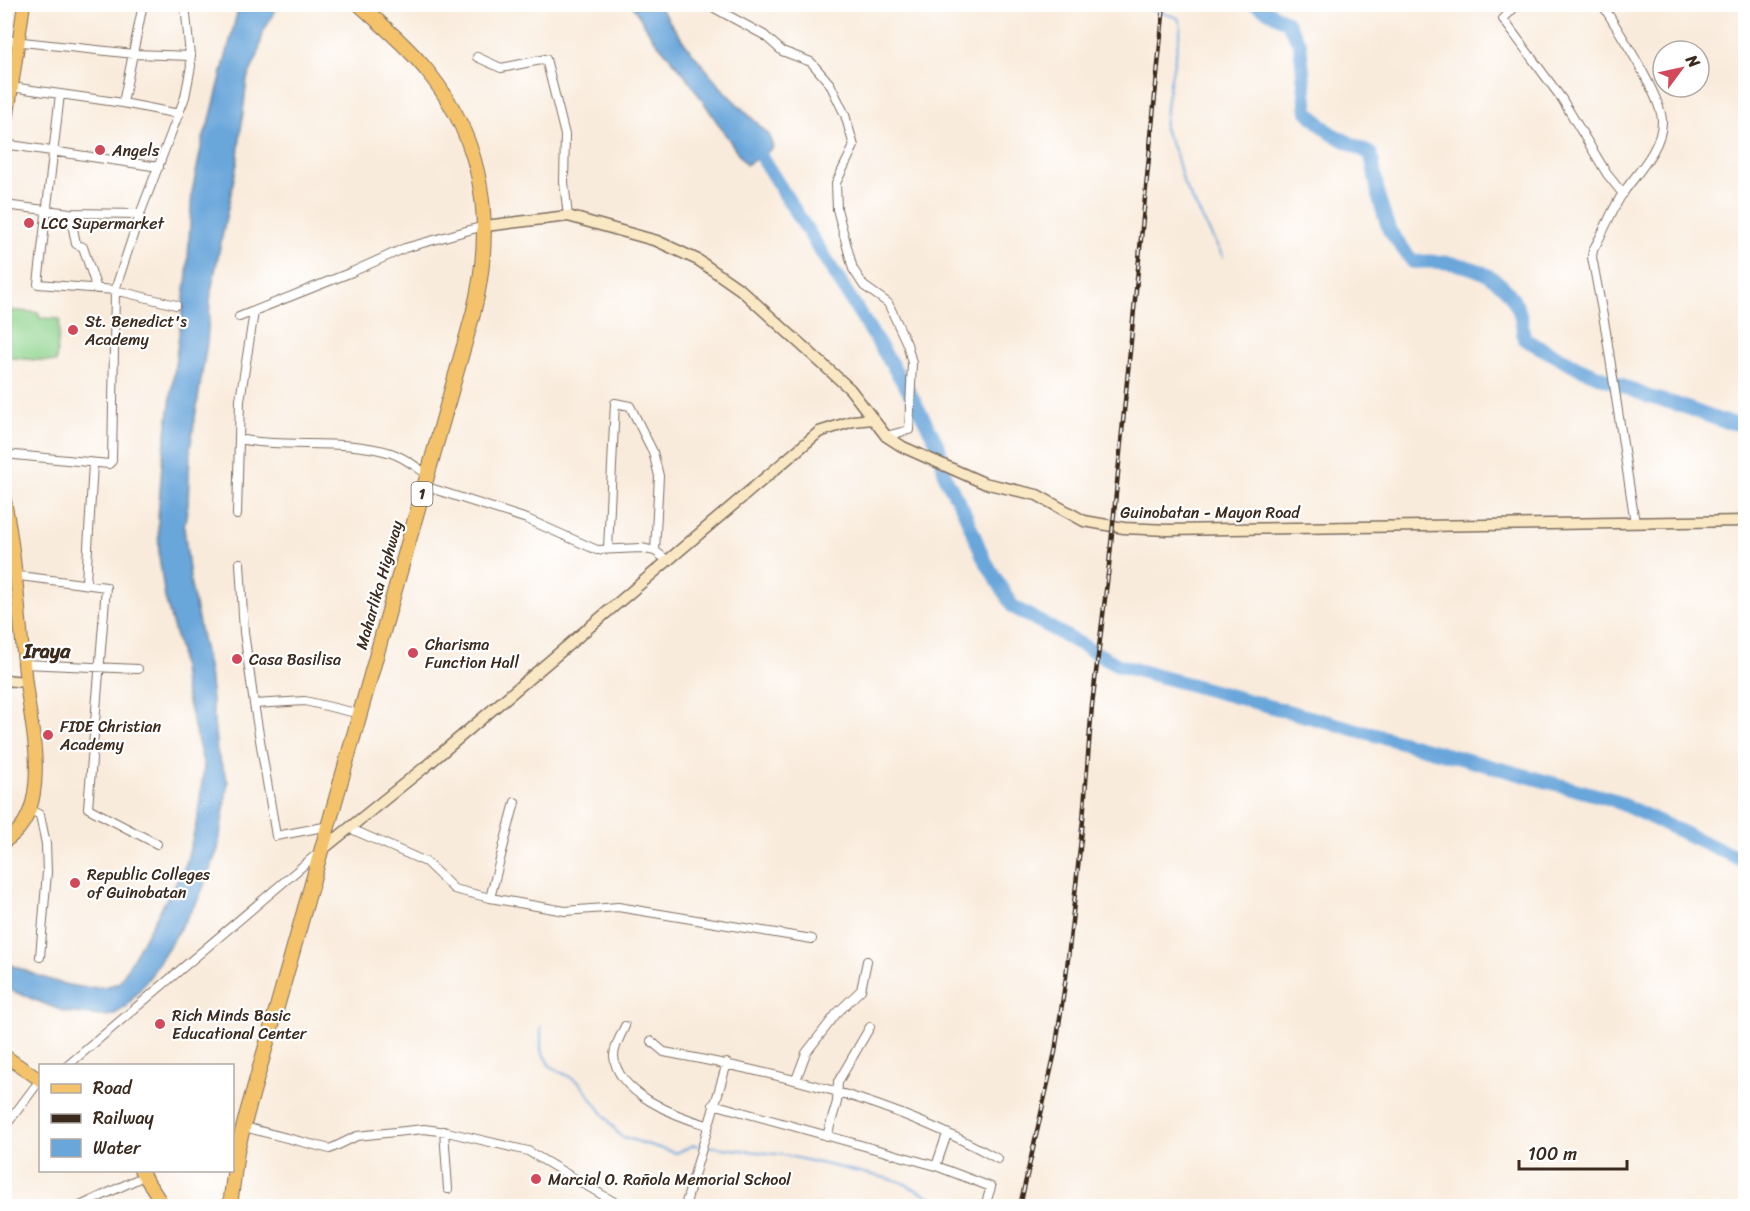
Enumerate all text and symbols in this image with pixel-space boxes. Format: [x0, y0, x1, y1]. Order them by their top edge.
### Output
north arrow [1651, 39, 1711, 99]
text: N [1677, 48, 1709, 74]
place label: Angels [111, 136, 160, 165]
marker: Angels [93, 143, 107, 157]
place label: LCC Supermarket [41, 209, 165, 238]
marker: LCC Supermarket [22, 216, 36, 230]
place label: St. Benedict's Academy [84, 307, 187, 354]
marker: St. Benedict's Academy [66, 323, 80, 337]
road number: 1 [412, 482, 432, 506]
street label: Guinobatan - Mayon Road [1120, 498, 1301, 527]
street label: Maharlika Highway [347, 516, 412, 653]
place label: Charisma Function Hall [425, 630, 519, 677]
district label: Iraya [23, 634, 71, 669]
place label: Casa Basilisa [249, 645, 341, 674]
marker: Charisma Function Hall [406, 646, 420, 660]
marker: Casa Basilisa [230, 652, 244, 666]
place label: FIDE Christian Academy [59, 712, 162, 759]
marker: FIDE Christian Academy [41, 728, 55, 742]
place label: Republic Colleges of Guinobatan [87, 860, 211, 907]
marker: Republic Colleges of Guinobatan [68, 876, 82, 890]
place label: Rich Minds Basic Educational Center [172, 1001, 308, 1048]
marker: Rich Minds Basic Educational Center [153, 1017, 167, 1031]
legend [39, 1064, 234, 1172]
text: Road [93, 1072, 133, 1104]
text: Railway [93, 1102, 155, 1134]
text: Water [93, 1132, 142, 1164]
scale bar [1519, 1133, 1627, 1171]
text: 100 m [1528, 1138, 1577, 1170]
place label: Marcial O. Rañola Memorial School [548, 1165, 791, 1194]
marker: Marcial O. Rañola Memorial School [529, 1172, 543, 1186]

